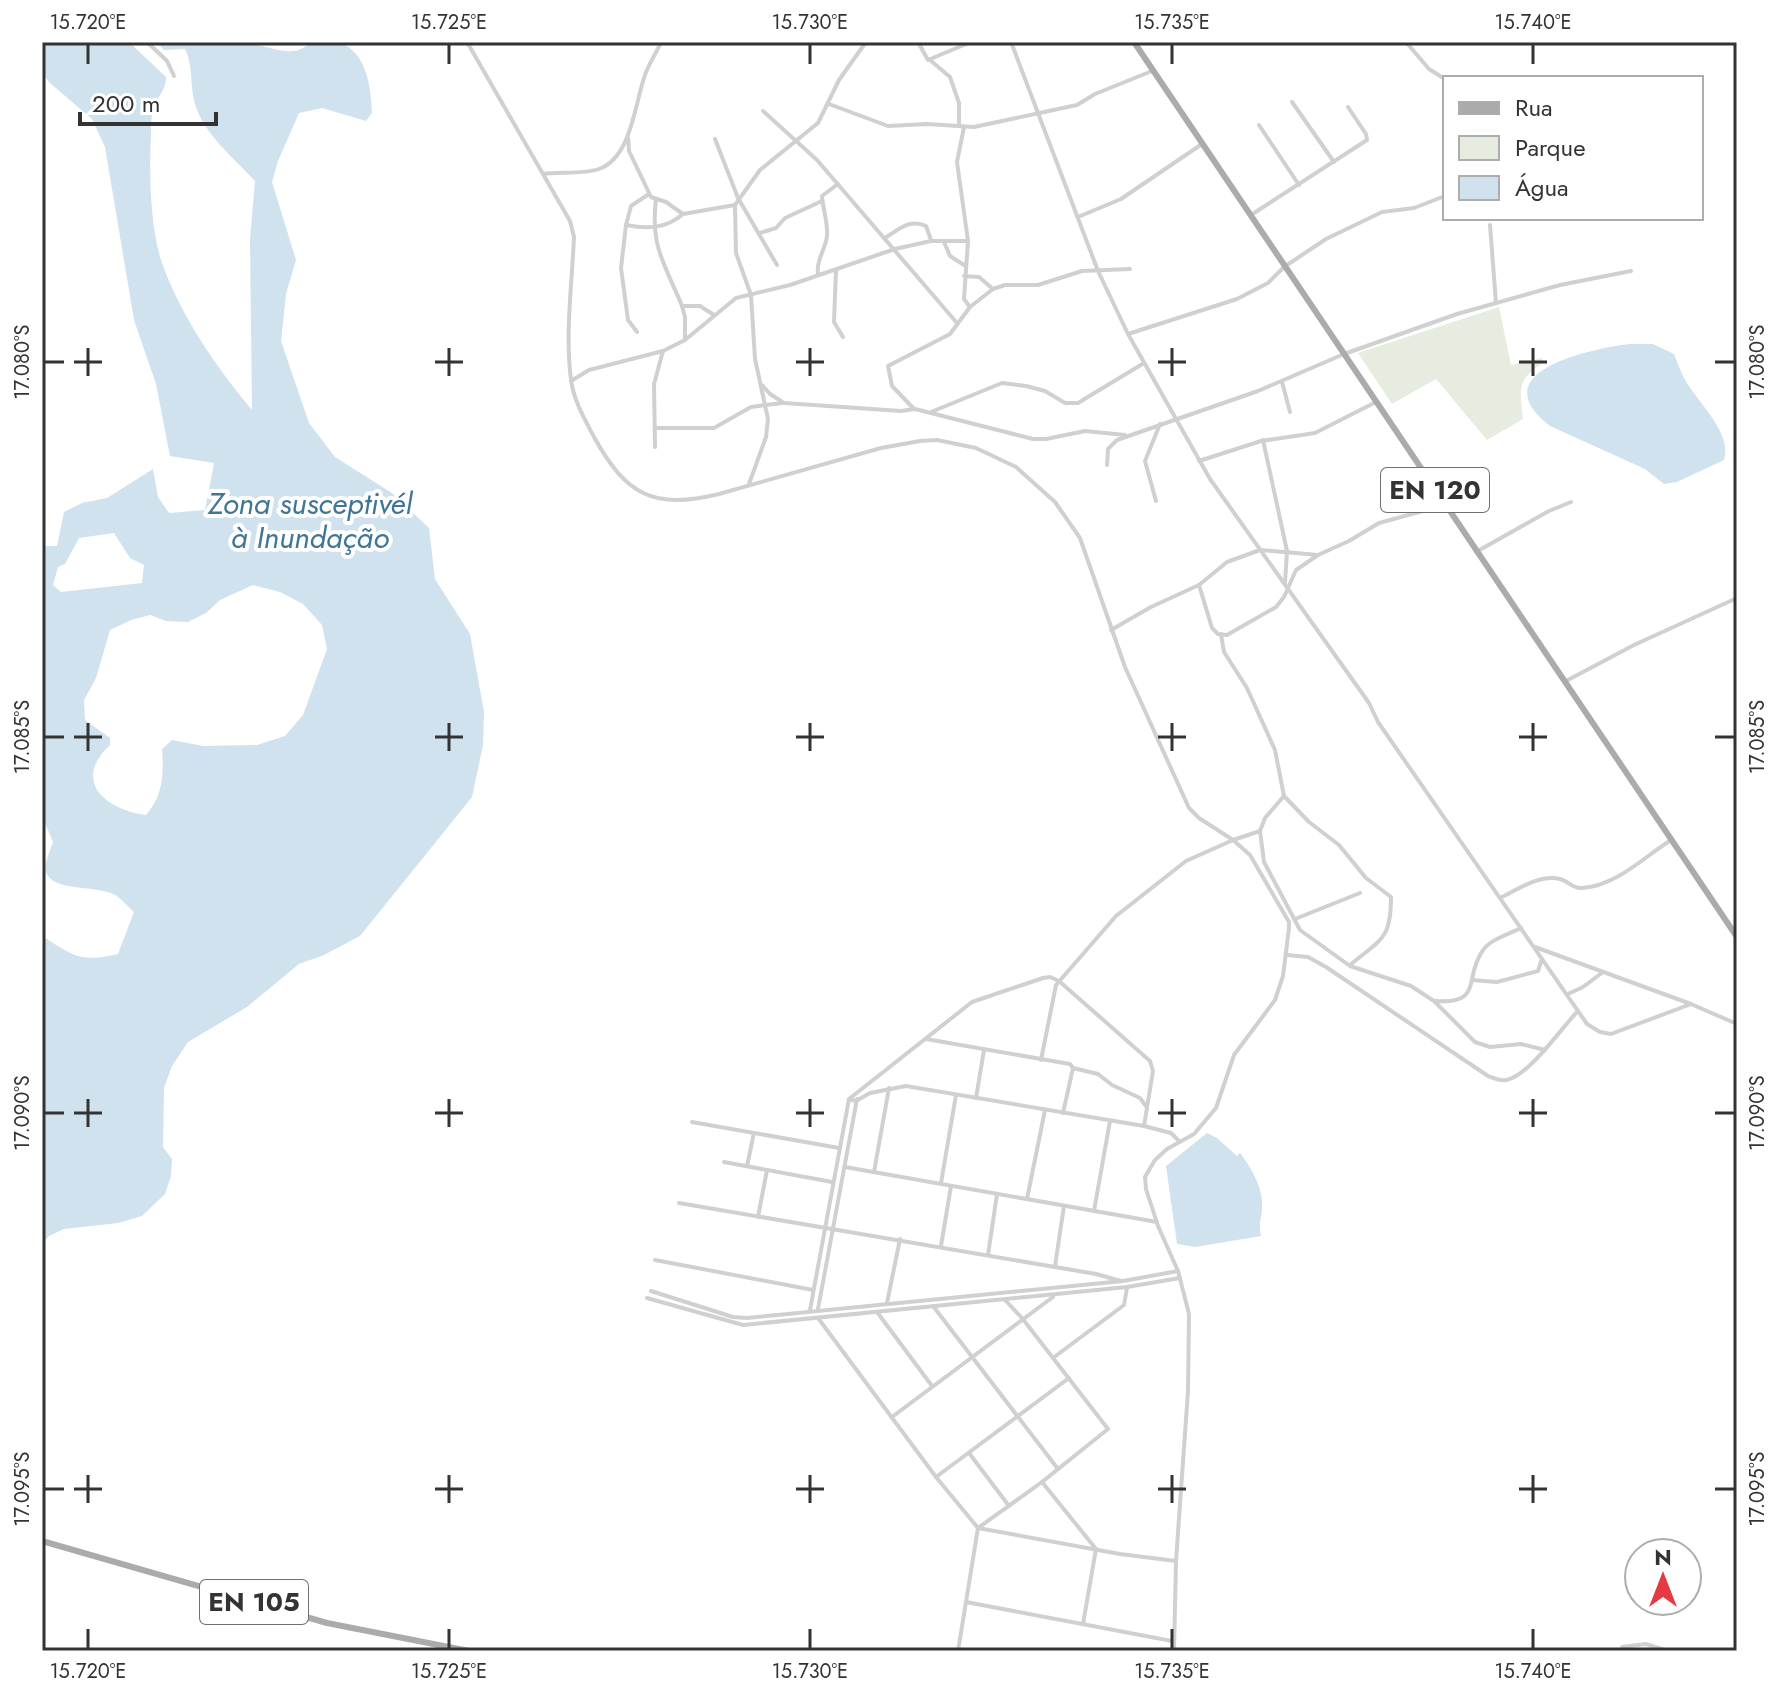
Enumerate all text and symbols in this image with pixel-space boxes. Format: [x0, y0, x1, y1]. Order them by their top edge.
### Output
text: 15.720°E [50, 8, 126, 37]
text: 15.725°E [411, 8, 487, 37]
text: 15.730°E [772, 8, 848, 37]
text: 15.735°E [1134, 8, 1210, 37]
text: 15.740°E [1495, 8, 1572, 37]
scale bar [80, 76, 216, 126]
legend [1443, 76, 1703, 220]
text: 200 m [92, 86, 160, 121]
text: Rua [1515, 90, 1553, 125]
text: Parque [1515, 130, 1586, 165]
text: Água [1515, 170, 1569, 205]
text: 17.080°S [8, 324, 37, 399]
text: 17.080°S [1743, 324, 1772, 399]
road number: EN 120 [1381, 468, 1489, 512]
water label: Zona susceptivél à Inundação [207, 482, 414, 559]
text: 17.085°S [8, 700, 37, 774]
text: 17.085°S [1743, 700, 1772, 774]
text: 17.090°S [8, 1075, 37, 1151]
text: 17.090°S [1743, 1075, 1772, 1151]
text: 17.095°S [8, 1452, 37, 1526]
text: 17.095°S [1743, 1452, 1772, 1526]
north arrow [1623, 1537, 1703, 1617]
text: N [1654, 1541, 1672, 1573]
road number: EN 105 [200, 1580, 308, 1624]
text: 15.720°E [50, 1657, 126, 1686]
text: 15.725°E [411, 1657, 487, 1686]
text: 15.730°E [772, 1657, 848, 1686]
text: 15.735°E [1134, 1657, 1210, 1686]
text: 15.740°E [1495, 1657, 1572, 1686]

